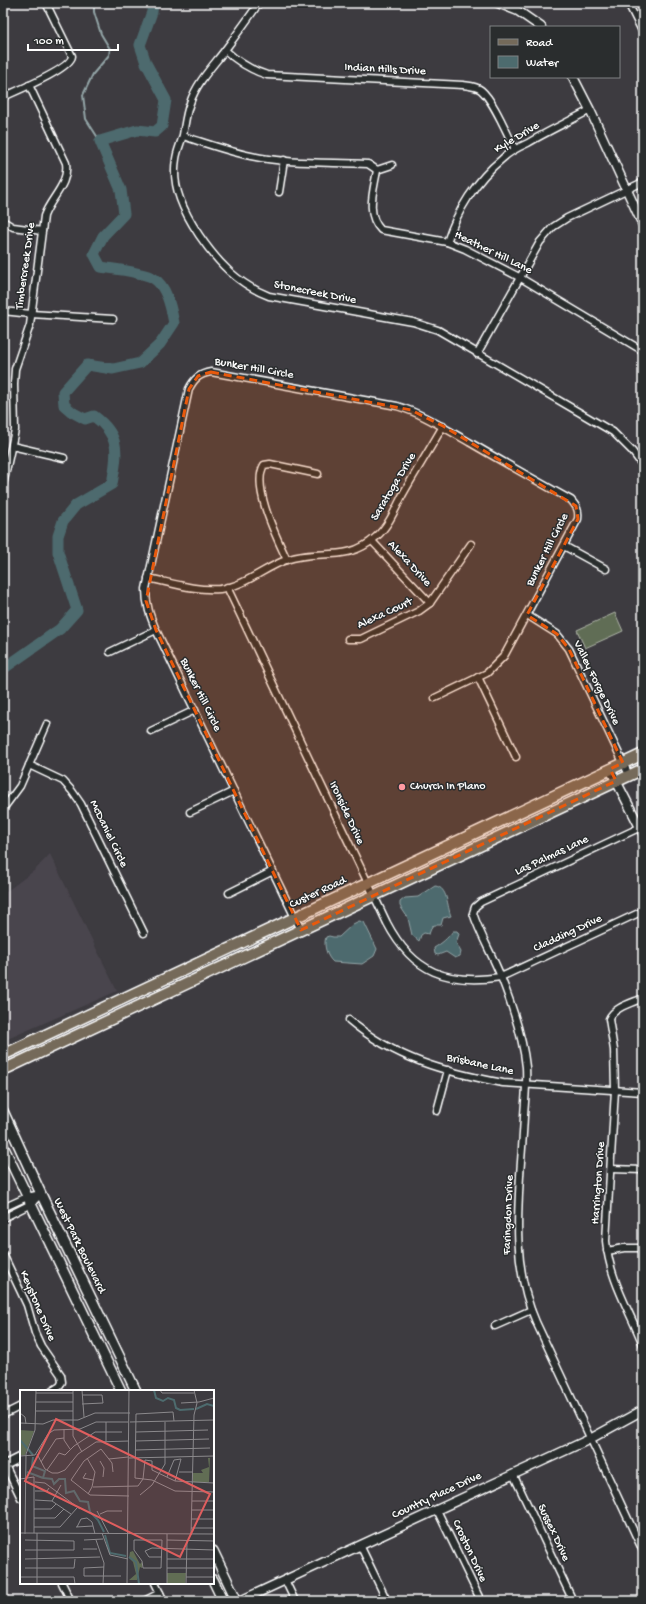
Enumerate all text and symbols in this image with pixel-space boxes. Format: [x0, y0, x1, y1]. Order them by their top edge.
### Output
scale bar [28, 26, 118, 52]
legend [490, 26, 620, 78]
text: 100 m [33, 35, 64, 49]
text: Road [526, 37, 553, 51]
text: Water [526, 57, 560, 71]
street label: Indian Hills Drive [344, 61, 427, 79]
street label: Kyle Drive [492, 119, 543, 157]
street label: Timbercreek Drive [13, 221, 39, 311]
street label: Heather Hill Lane [452, 228, 535, 278]
street label: Stonecreek Drive [273, 278, 358, 308]
street label: Bunker Hill Circle [212, 355, 295, 383]
street label: Saratoga Drive [368, 450, 420, 524]
street label: Bunker Hill Circle [523, 510, 573, 590]
street label: Alexa Drive [384, 538, 434, 591]
street label: Alexa Court [355, 595, 416, 633]
street label: Valley Forge Drive [569, 638, 623, 728]
street label: Bunker Hill Circle [176, 655, 224, 735]
street label: Ironside Drive [325, 779, 367, 848]
place label: Church In Plano [410, 780, 485, 794]
marker: Church In Plano [397, 782, 407, 792]
street label: McDaniel Circle [86, 798, 131, 871]
street label: Las Palmas Lane [513, 832, 592, 879]
street label: Custer Road [287, 873, 349, 912]
street label: Cladding Drive [532, 912, 605, 956]
street label: Brisbane Lane [444, 1051, 516, 1079]
street label: Harrington Drive [589, 1140, 609, 1225]
street label: Faringdon Drive [501, 1174, 517, 1256]
street label: West Park Boulevard [50, 1196, 109, 1297]
street label: Keystone Drive [16, 1269, 58, 1344]
inset map [20, 1390, 214, 1584]
street label: Country Place Drive [390, 1469, 485, 1523]
street label: Sussex Drive [534, 1502, 573, 1565]
street label: Croston Drive [448, 1518, 490, 1585]

